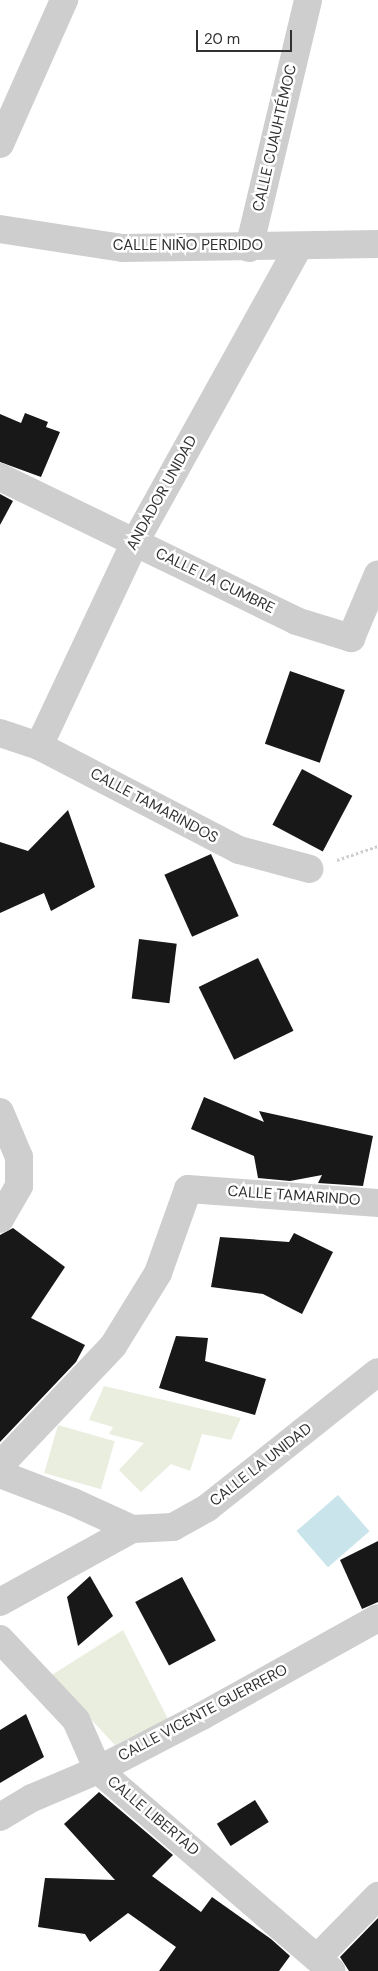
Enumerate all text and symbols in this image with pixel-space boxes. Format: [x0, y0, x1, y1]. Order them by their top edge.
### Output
scale bar [198, 20, 294, 52]
text: 20 m [204, 29, 240, 49]
street label: CALLE CUAUHTÉMOC [249, 63, 301, 213]
street label: CALLE NIÑO PERDIDO [113, 237, 263, 255]
street label: ANDADOR UNIDAD [123, 433, 201, 553]
street label: CALLE LA CUMBRE [153, 544, 277, 618]
street label: CALLE TAMARINDOS [87, 765, 221, 847]
street label: CALLE TAMARINDO [227, 1182, 361, 1210]
street label: CALLE LA UNIDAD [207, 1420, 315, 1510]
street label: CALLE VICENTE GUERRERO [115, 1661, 291, 1765]
street label: CALLE LIBERTAD [104, 1772, 202, 1860]

